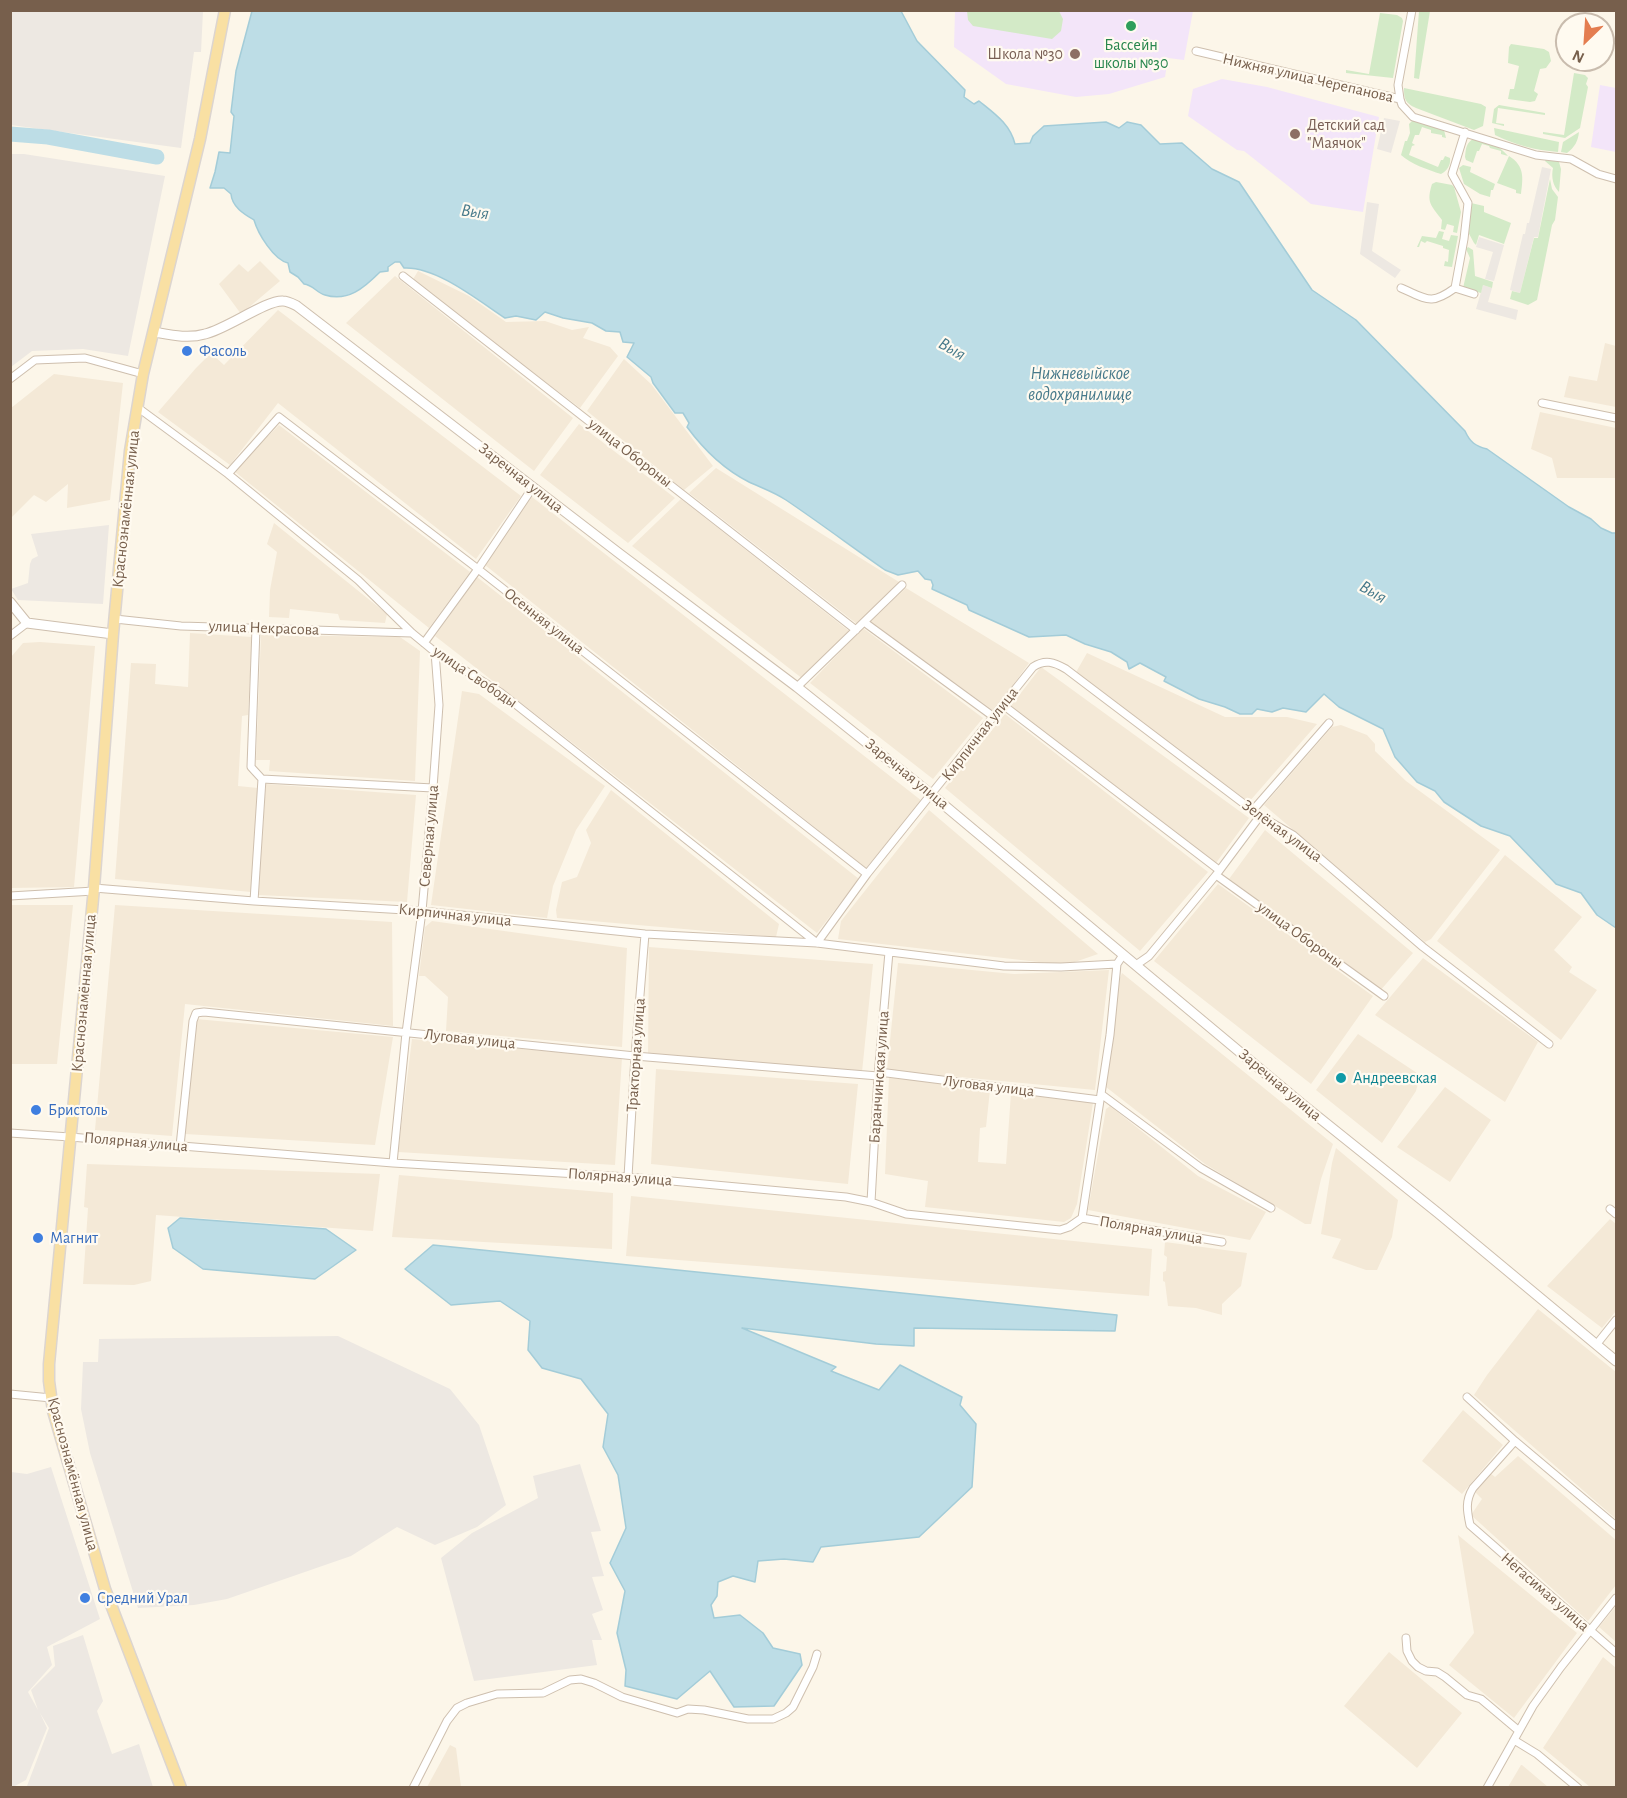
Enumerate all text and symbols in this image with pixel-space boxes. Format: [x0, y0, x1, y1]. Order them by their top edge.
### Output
north arrow [1555, 12, 1615, 72]
marker: Бассейн школы №30 [1124, 19, 1138, 33]
place label: Бассейн школы №30 [1094, 35, 1168, 73]
place label: Школа №30 [987, 44, 1063, 64]
marker: Школа №30 [1068, 47, 1082, 61]
text: N [1570, 47, 1587, 66]
street label: Нижняя улица Черепанова [1221, 49, 1395, 107]
place label: Детский сад "Маячок" [1307, 115, 1385, 153]
marker: Детский сад "Маячок" [1288, 127, 1302, 141]
water label: Выя [460, 199, 490, 225]
water label: Выя [935, 333, 969, 365]
place label: Фасоль [199, 341, 246, 361]
marker: Фасоль [180, 344, 194, 358]
water label: Нижневыйское водохранилище [1028, 363, 1132, 406]
street label: улица Обороны [584, 414, 676, 492]
street label: Краснознамённая улица [108, 429, 144, 589]
street label: Заречная улица [475, 439, 567, 517]
water label: Выя [1356, 576, 1390, 608]
street label: Осенняя улица [500, 584, 588, 658]
street label: улица Некрасова [208, 616, 320, 640]
street label: улица Свободы [429, 642, 521, 712]
street label: Кирпичная улица [938, 683, 1022, 785]
street label: Заречная улица [861, 734, 953, 814]
street label: Северная улица [415, 784, 443, 888]
street label: Зелёная улица [1238, 796, 1326, 866]
street label: улица Обороны [1253, 897, 1347, 973]
street label: Кирпичная улица [398, 900, 512, 930]
street label: Краснознамённая улица [68, 913, 100, 1073]
street label: Тракторная улица [622, 997, 650, 1113]
street label: Баранчинская улица [865, 1010, 893, 1144]
street label: Луговая улица [424, 1025, 516, 1053]
street label: Заречная улица [1235, 1045, 1325, 1125]
place label: Андреевская [1353, 1068, 1437, 1088]
street label: Луговая улица [942, 1071, 1036, 1101]
marker: Андреевская [1334, 1071, 1348, 1085]
place label: Бристоль [48, 1100, 107, 1120]
marker: Бристоль [29, 1103, 43, 1117]
street label: Полярная улица [83, 1128, 189, 1156]
street label: Полярная улица [567, 1164, 673, 1190]
street label: Полярная улица [1098, 1211, 1204, 1249]
place label: Магнит [50, 1228, 98, 1248]
marker: Магнит [31, 1231, 45, 1245]
street label: Краснознамённая улица [43, 1395, 103, 1553]
street label: Негасимая улица [1497, 1548, 1593, 1636]
place label: Средний Урал [97, 1588, 188, 1608]
marker: Средний Урал [78, 1591, 92, 1605]

